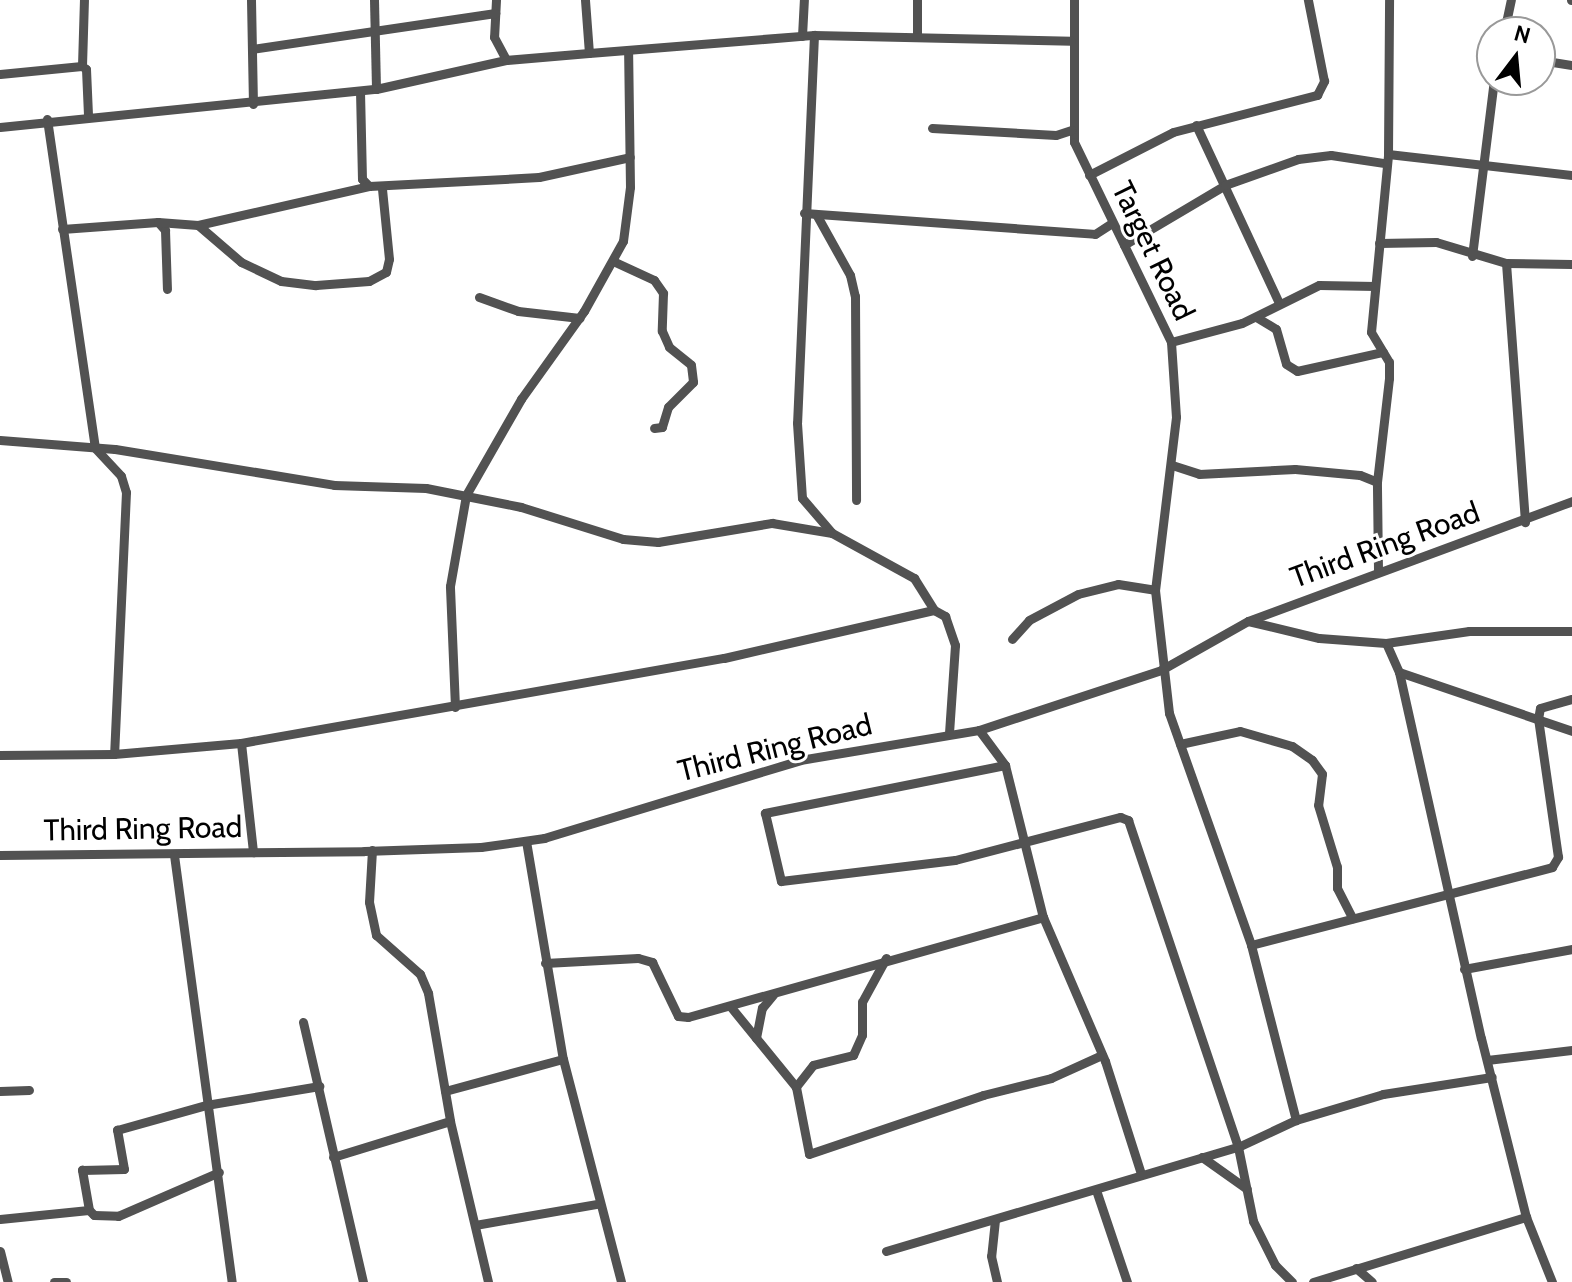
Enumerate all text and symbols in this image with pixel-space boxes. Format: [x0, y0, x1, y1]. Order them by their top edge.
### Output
north arrow [1476, 16, 1556, 96]
text: N [1511, 19, 1533, 49]
street label: Target Road [1104, 176, 1202, 326]
street label: Third Ring Road [1285, 494, 1485, 596]
street label: Third Ring Road [674, 707, 876, 789]
street label: Third Ring Road [43, 809, 243, 849]

